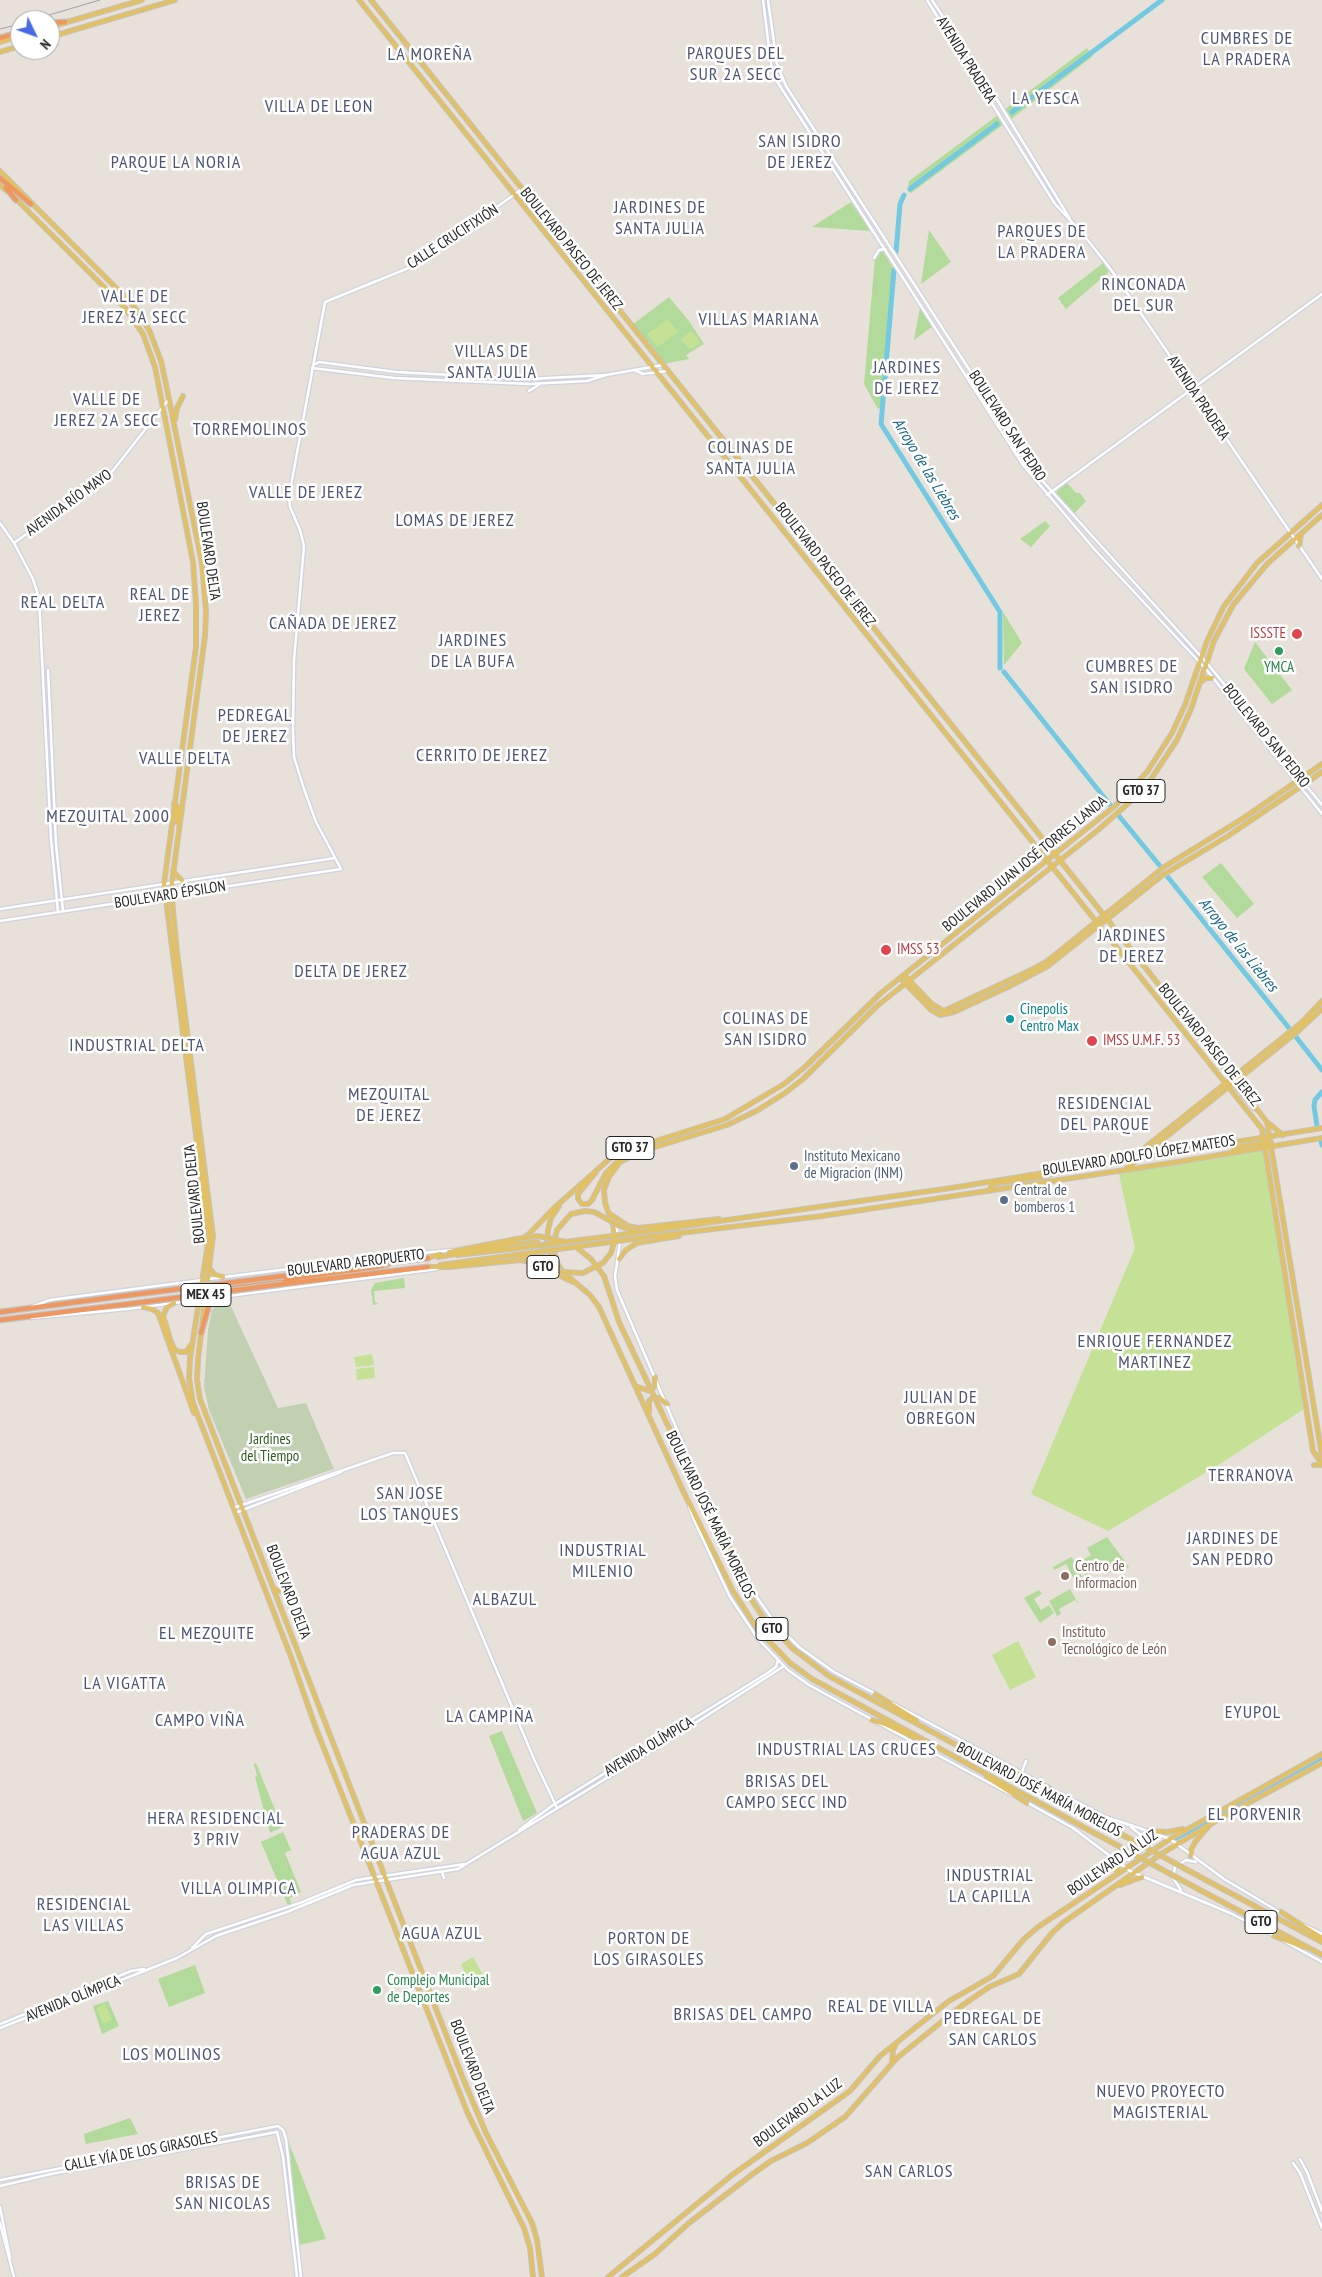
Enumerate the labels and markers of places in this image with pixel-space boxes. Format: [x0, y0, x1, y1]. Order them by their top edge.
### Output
place label: ISSSTE [1250, 625, 1286, 643]
marker: ISSSTE [1290, 627, 1304, 641]
marker: YMCA [1273, 645, 1285, 657]
place label: YMCA [1264, 659, 1294, 677]
place label: IMSS 53 [897, 941, 940, 959]
marker: IMSS 53 [879, 943, 893, 957]
place label: Cinepolis Centro Max [1020, 1001, 1079, 1036]
marker: Cinepolis Centro Max [1004, 1013, 1016, 1025]
place label: IMSS U.M.F. 53 [1103, 1032, 1180, 1050]
marker: IMSS U.M.F. 53 [1085, 1034, 1099, 1048]
place label: Instituto Mexicano de Migracion (INM) [804, 1148, 902, 1183]
marker: Instituto Mexicano de Migracion (INM) [788, 1160, 800, 1172]
place label: Central de bomberos 1 [1014, 1182, 1075, 1217]
marker: Central de bomberos 1 [998, 1194, 1010, 1206]
place label: Centro de Informacion [1075, 1558, 1137, 1593]
marker: Centro de Informacion [1059, 1570, 1071, 1582]
place label: Instituto Tecnológico de León [1062, 1624, 1167, 1659]
marker: Instituto Tecnológico de León [1046, 1636, 1058, 1648]
place label: Complejo Municipal de Deportes [387, 1972, 489, 2007]
marker: Complejo Municipal de Deportes [371, 1984, 383, 1996]

